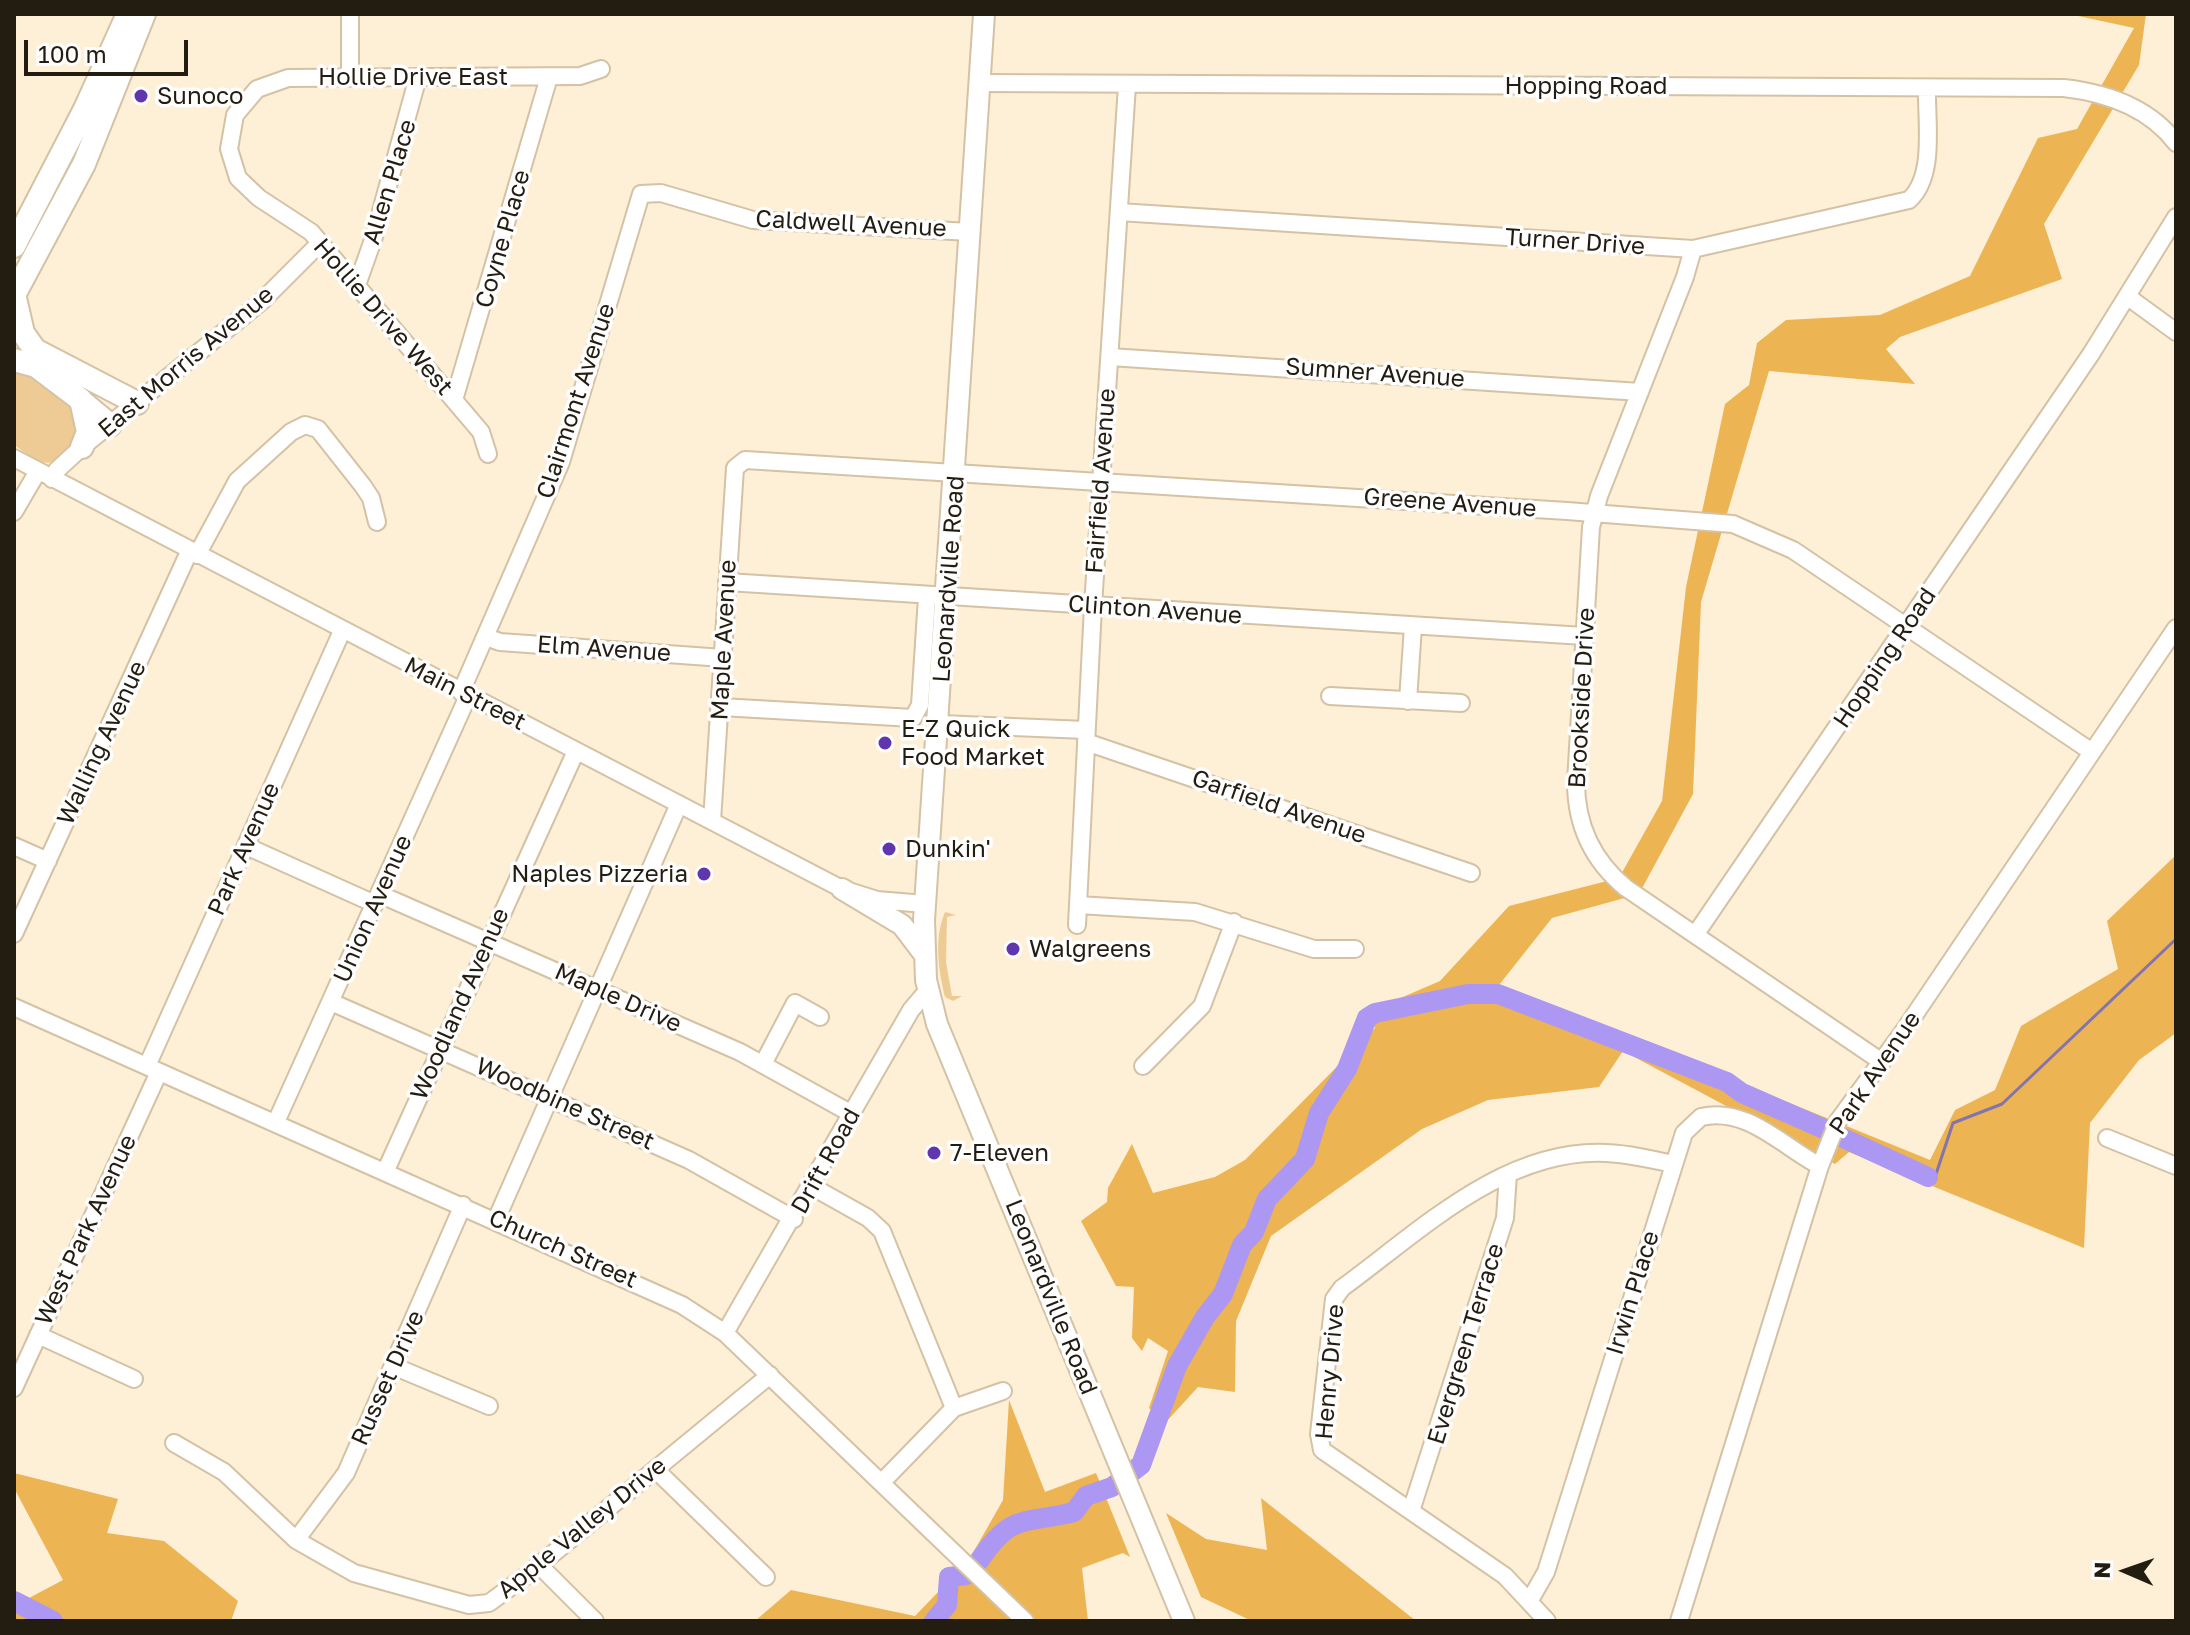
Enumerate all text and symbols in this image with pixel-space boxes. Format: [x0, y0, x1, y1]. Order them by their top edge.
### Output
scale bar [28, 24, 192, 74]
text: 100 m [38, 39, 107, 68]
street label: Hollie Drive East [318, 63, 508, 91]
street label: Hopping Road [1505, 72, 1667, 100]
place label: Sunoco [157, 82, 244, 110]
marker: Sunoco [132, 87, 150, 105]
street label: Allen Place [357, 116, 423, 248]
street label: Coyne Place [470, 167, 536, 311]
street label: Caldwell Avenue [755, 205, 947, 243]
street label: Turner Drive [1504, 223, 1646, 261]
street label: Hollie Drive West [307, 233, 459, 401]
street label: East Morris Avenue [93, 280, 279, 444]
street label: Clairmont Avenue [531, 300, 621, 502]
street label: Sumner Avenue [1284, 352, 1466, 394]
street label: Fairfield Avenue [1080, 387, 1122, 575]
street label: Leonardville Road [927, 474, 971, 684]
street label: Greene Avenue [1363, 483, 1537, 523]
street label: Maple Avenue [705, 559, 743, 721]
street label: Hopping Road [1828, 582, 1942, 734]
street label: Clinton Avenue [1067, 590, 1243, 630]
street label: Brookside Drive [1563, 607, 1601, 789]
street label: Elm Avenue [536, 630, 672, 668]
street label: Main Street [399, 651, 531, 737]
street label: Walling Avenue [51, 656, 153, 830]
place label: E-Z Quick Food Market [901, 715, 1045, 771]
marker: E-Z Quick Food Market [876, 734, 894, 752]
street label: Garfield Avenue [1188, 764, 1370, 850]
street label: Park Avenue [202, 778, 286, 920]
street label: Union Avenue [328, 831, 418, 987]
place label: Dunkin' [905, 835, 991, 863]
marker: Dunkin' [880, 840, 898, 858]
place label: Naples Pizzeria [511, 860, 688, 888]
marker: Naples Pizzeria [695, 865, 713, 883]
street label: Woodland Avenue [405, 904, 515, 1104]
place label: Walgreens [1029, 935, 1151, 963]
marker: Walgreens [1004, 940, 1022, 958]
street label: Maple Drive [550, 957, 686, 1039]
street label: Park Avenue [1823, 1006, 1927, 1140]
street label: Woodbine Street [471, 1052, 659, 1156]
street label: Drift Road [785, 1103, 867, 1219]
street label: West Park Avenue [29, 1130, 143, 1330]
place label: 7-Eleven [950, 1139, 1049, 1167]
marker: 7-Eleven [925, 1144, 943, 1162]
street label: Leonardville Road [999, 1195, 1103, 1399]
street label: Church Street [484, 1203, 642, 1295]
street label: Irwin Place [1601, 1228, 1665, 1358]
street label: Evergreen Terrace [1422, 1240, 1510, 1448]
street label: Henry Drive [1310, 1303, 1350, 1441]
street label: Russet Drive [345, 1306, 431, 1450]
street label: Apple Valley Drive [492, 1451, 672, 1605]
north arrow [2086, 1531, 2166, 1611]
text: N [2088, 1561, 2115, 1579]

